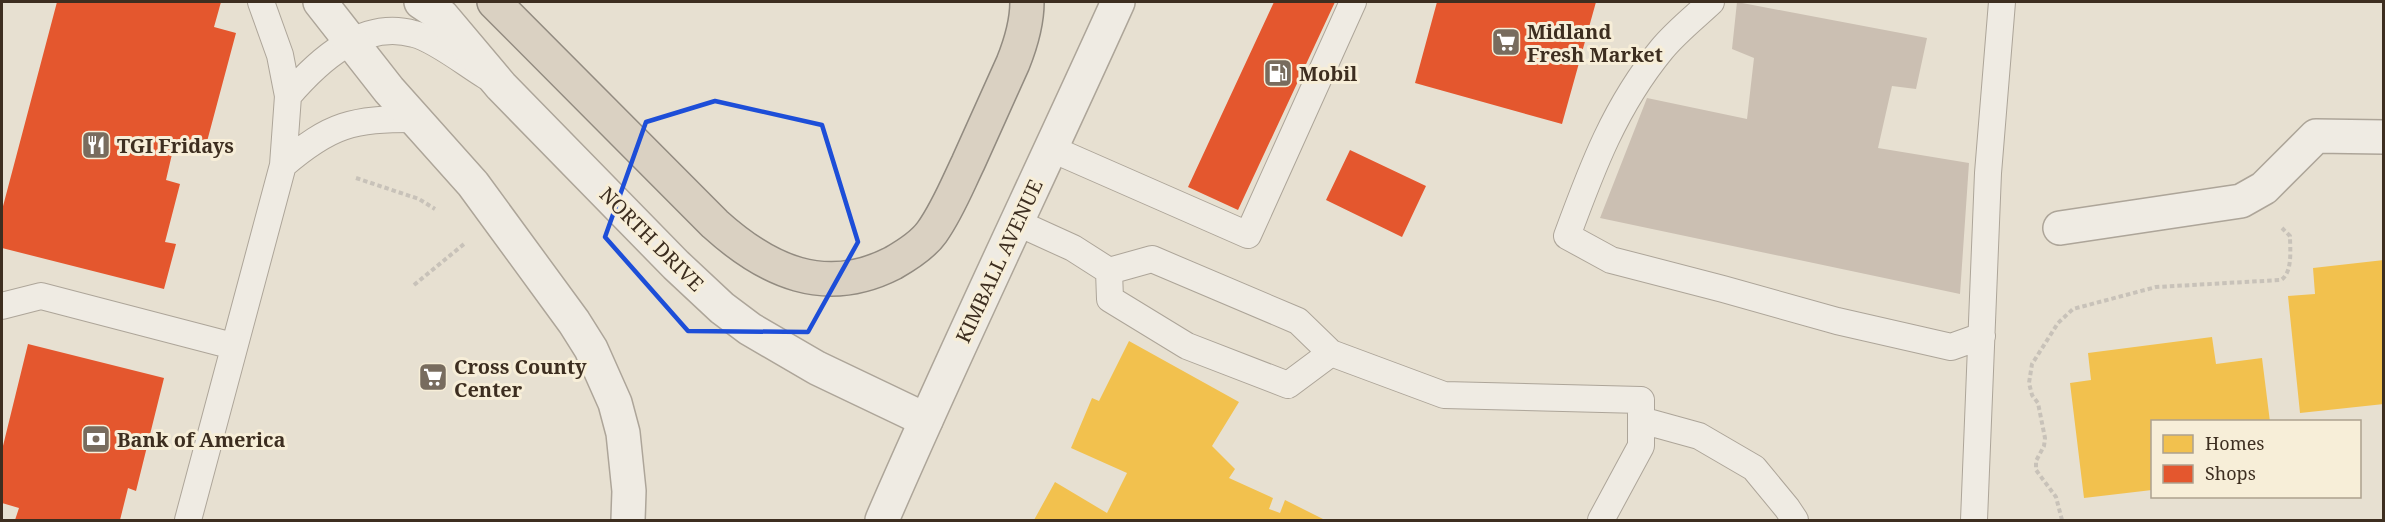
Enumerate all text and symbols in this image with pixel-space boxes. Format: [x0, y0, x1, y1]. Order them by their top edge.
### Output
place label: Midland Fresh Market [1527, 18, 1663, 68]
supermarket icon: Midland Fresh Market [1490, 26, 1522, 58]
fuel station icon: Mobil [1262, 57, 1294, 89]
place label: Mobil [1299, 60, 1357, 87]
restaurant icon: TGI Fridays [80, 129, 112, 161]
place label: TGI Fridays [117, 132, 234, 159]
street label: KIMBALL AVENUE [949, 175, 1049, 347]
street label: NORTH DRIVE [594, 181, 710, 297]
place label: Cross County Center [454, 353, 587, 403]
supermarket icon: Cross County Center [417, 361, 449, 393]
legend [2151, 420, 2361, 498]
bank icon: Bank of America [80, 423, 112, 455]
place label: Bank of America [117, 426, 286, 453]
text: Homes [2205, 431, 2264, 455]
text: Shops [2205, 461, 2256, 485]

